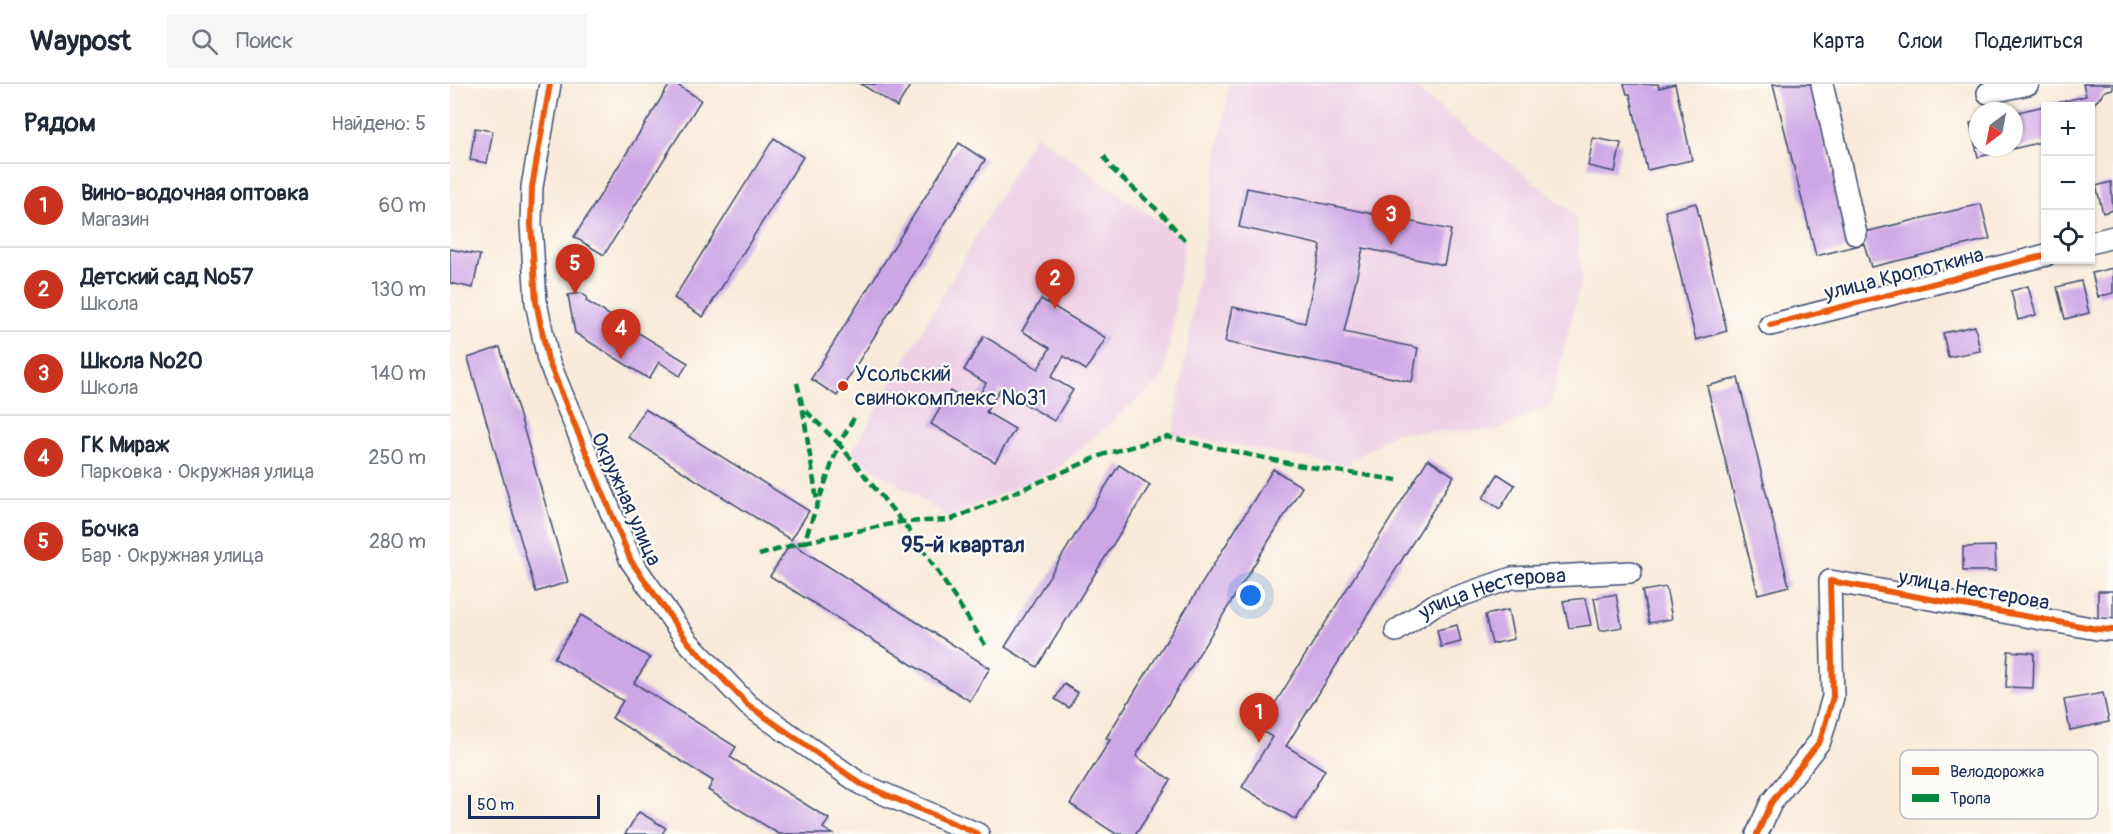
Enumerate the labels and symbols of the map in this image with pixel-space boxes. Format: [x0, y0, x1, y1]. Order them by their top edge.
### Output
north arrow [1969, 102, 2023, 156]
pin: 3 [1372, 196, 1410, 245]
street label: улица Кропоткина [1821, 241, 1986, 307]
pin: 5 [556, 244, 594, 294]
pin: 2 [1036, 260, 1074, 309]
pin: 4 [602, 310, 640, 359]
place label: Усольский свинокомплекс №31 [855, 361, 1047, 412]
marker: Усольский свинокомплекс №31 [836, 379, 850, 393]
street label: Окружная улица [584, 428, 668, 570]
district label: 95-й квартал [901, 531, 1025, 559]
street label: улица Нестерова [1412, 562, 1567, 626]
street label: улица Нестерова [1895, 563, 2052, 617]
your location [1236, 581, 1265, 610]
pin: 1 [1240, 694, 1278, 743]
legend [1900, 750, 2098, 819]
text: Велодорожка [1950, 762, 2044, 782]
text: Тропа [1950, 789, 1991, 809]
scale bar [468, 792, 600, 820]

